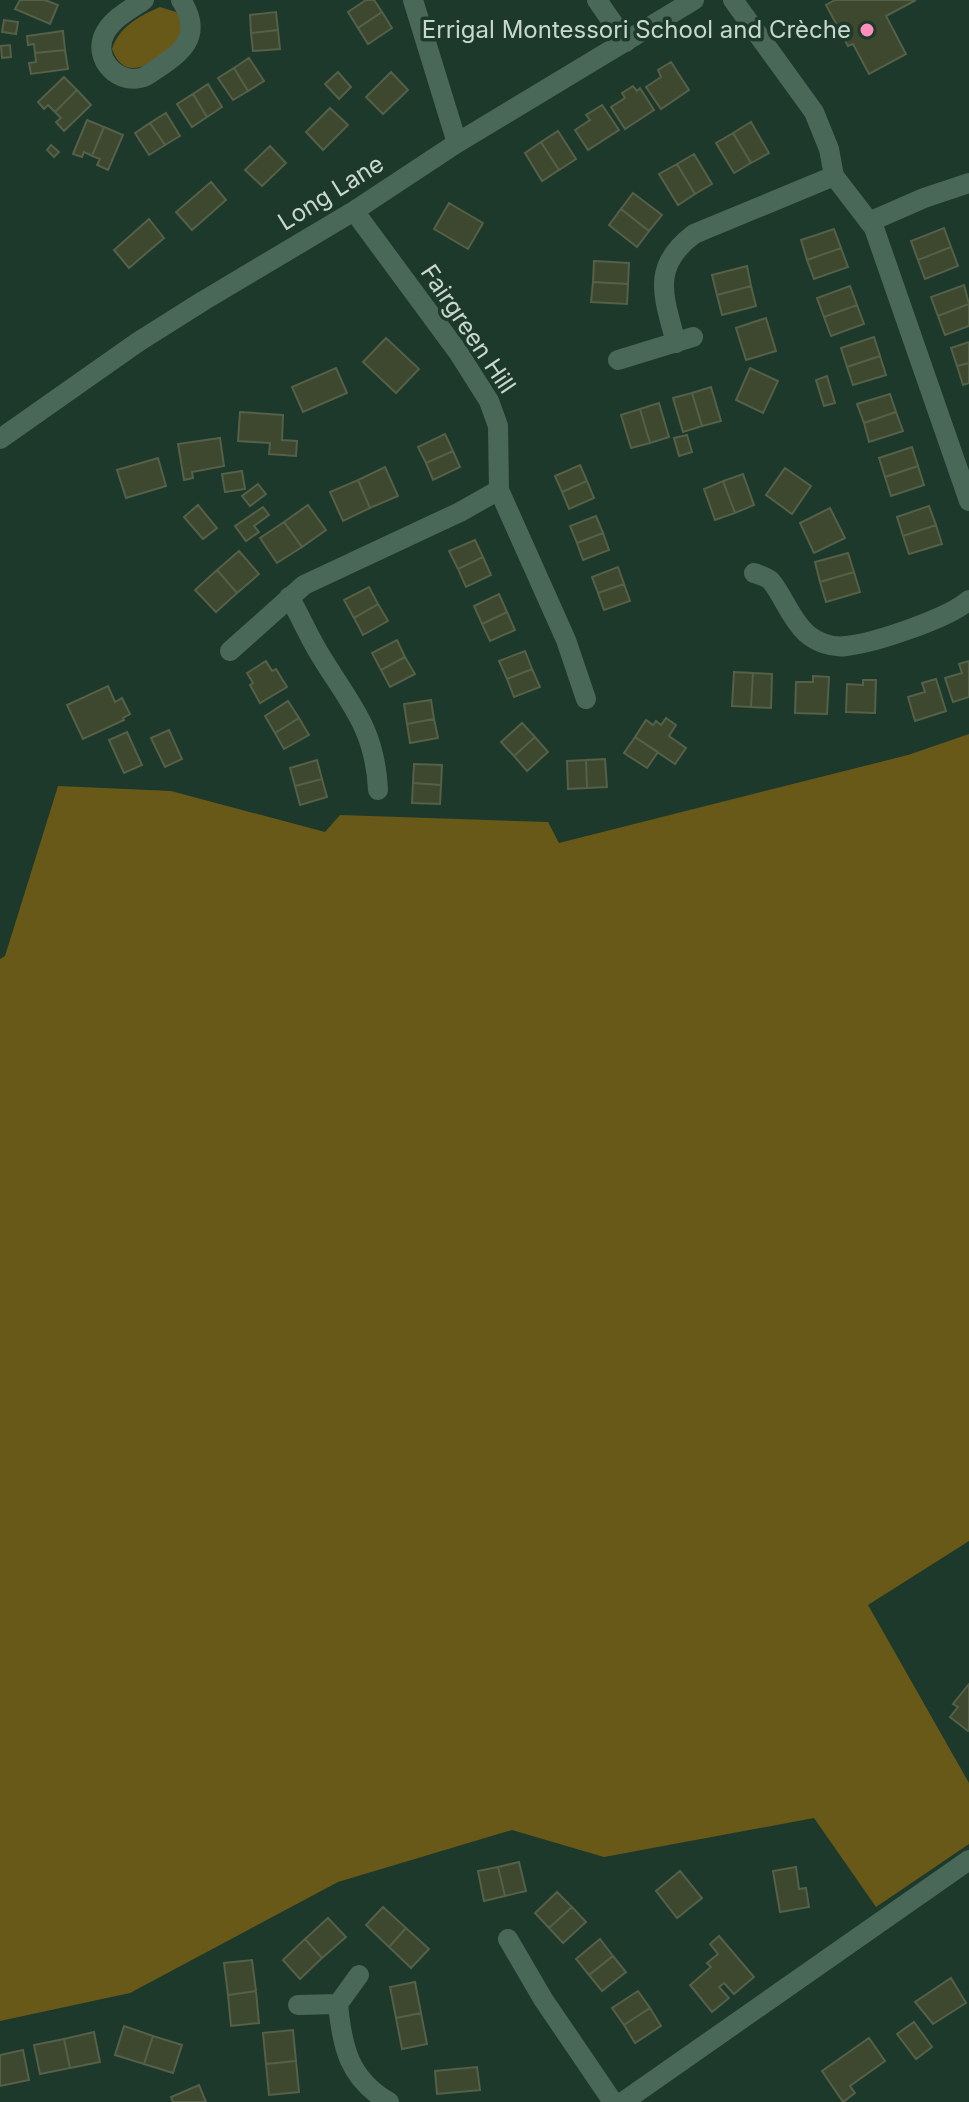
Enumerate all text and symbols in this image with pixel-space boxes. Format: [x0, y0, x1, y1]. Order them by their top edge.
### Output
place label: Errigal Montessori School and Crèche [422, 15, 851, 44]
marker: Errigal Montessori School and Crèche [858, 21, 876, 39]
street label: Long Lane [273, 149, 389, 236]
street label: Fairgreen Hill [415, 259, 522, 399]

